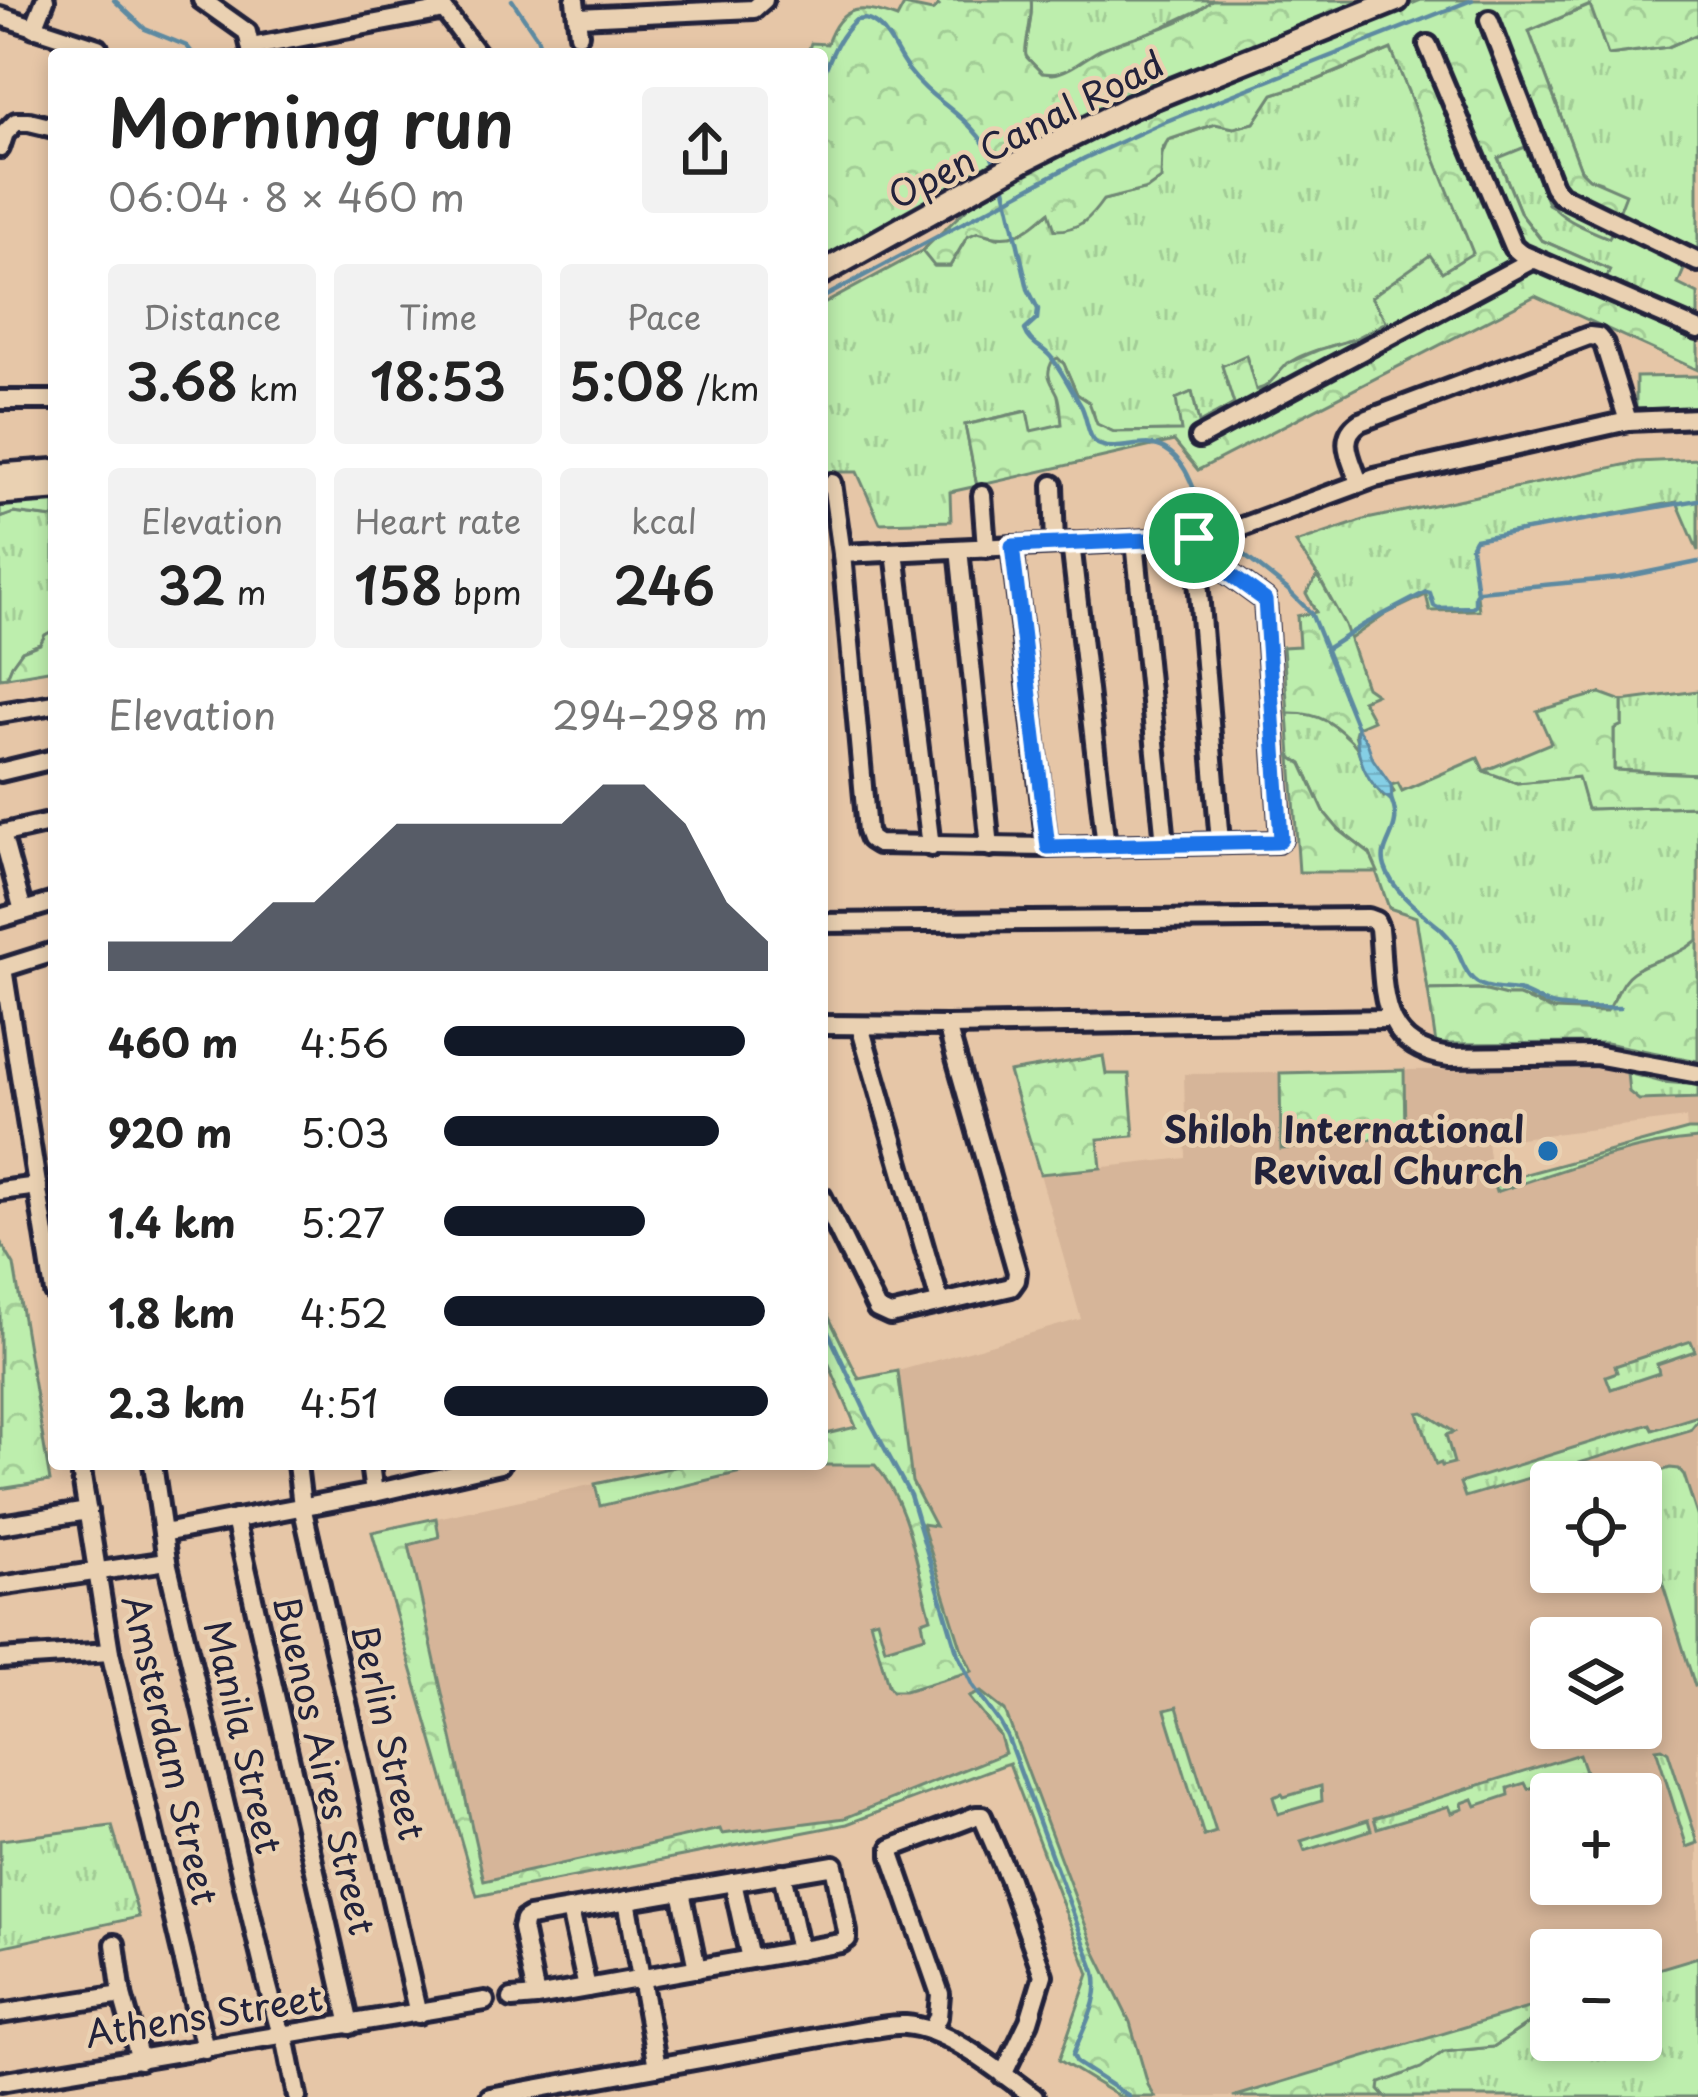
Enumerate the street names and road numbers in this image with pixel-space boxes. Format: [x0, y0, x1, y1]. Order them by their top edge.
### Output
street label: Open Canal Road [878, 35, 1172, 221]
street label: Amsterdam Street [110, 1589, 234, 1910]
street label: Buenos Aires Street [261, 1589, 391, 1940]
street label: Manila Street [192, 1614, 298, 1859]
street label: Berlin Street [339, 1618, 441, 1845]
street label: Athens Street [81, 1969, 326, 2059]

